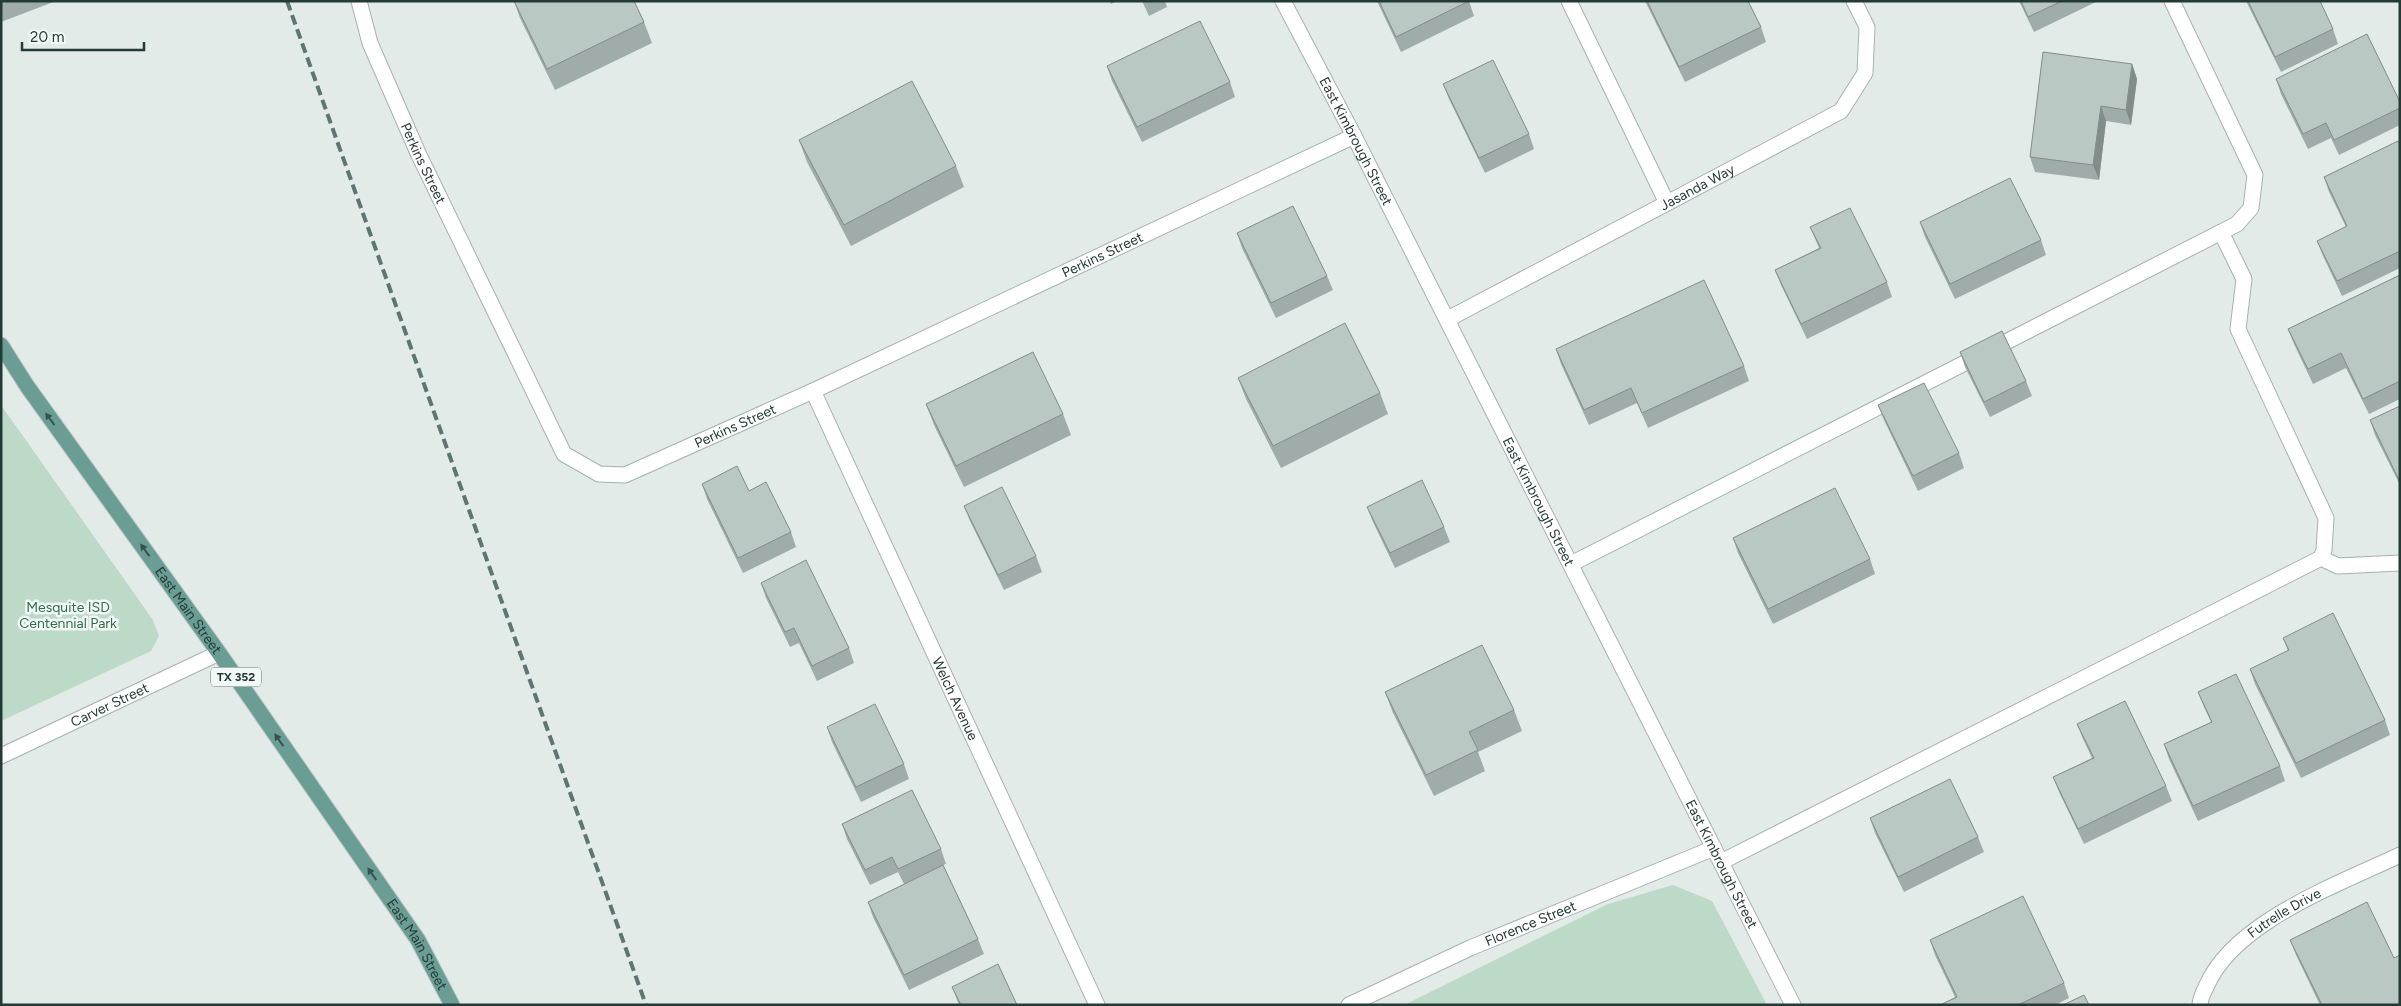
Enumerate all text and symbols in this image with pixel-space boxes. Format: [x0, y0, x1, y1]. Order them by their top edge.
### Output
scale bar [22, 20, 145, 52]
text: 20 m [30, 28, 64, 46]
street label: East Kimbrough Street [1316, 74, 1396, 208]
street label: Perkins Street [397, 120, 449, 207]
street label: Jasanda Way [1657, 161, 1738, 214]
street label: Perkins Street [1059, 229, 1146, 281]
street label: Perkins Street [692, 401, 779, 452]
one-way arrow [45, 412, 55, 426]
street label: East Kimbrough Street [1499, 434, 1578, 569]
one-way arrow [140, 544, 150, 557]
street label: East Main Street [151, 564, 225, 658]
park label: Mesquite ISD Centennial Park [19, 599, 117, 632]
street label: Welch Avenue [928, 655, 982, 744]
road number: TX 352 [211, 668, 261, 686]
street label: Carver Street [68, 680, 151, 731]
one-way arrow [274, 733, 284, 747]
street label: East Kimbrough Street [1682, 797, 1761, 931]
one-way arrow [367, 867, 377, 881]
street label: Futrelle Drive [2244, 885, 2324, 942]
street label: East Main Street [383, 896, 451, 993]
street label: Florence Street [1482, 897, 1579, 950]

